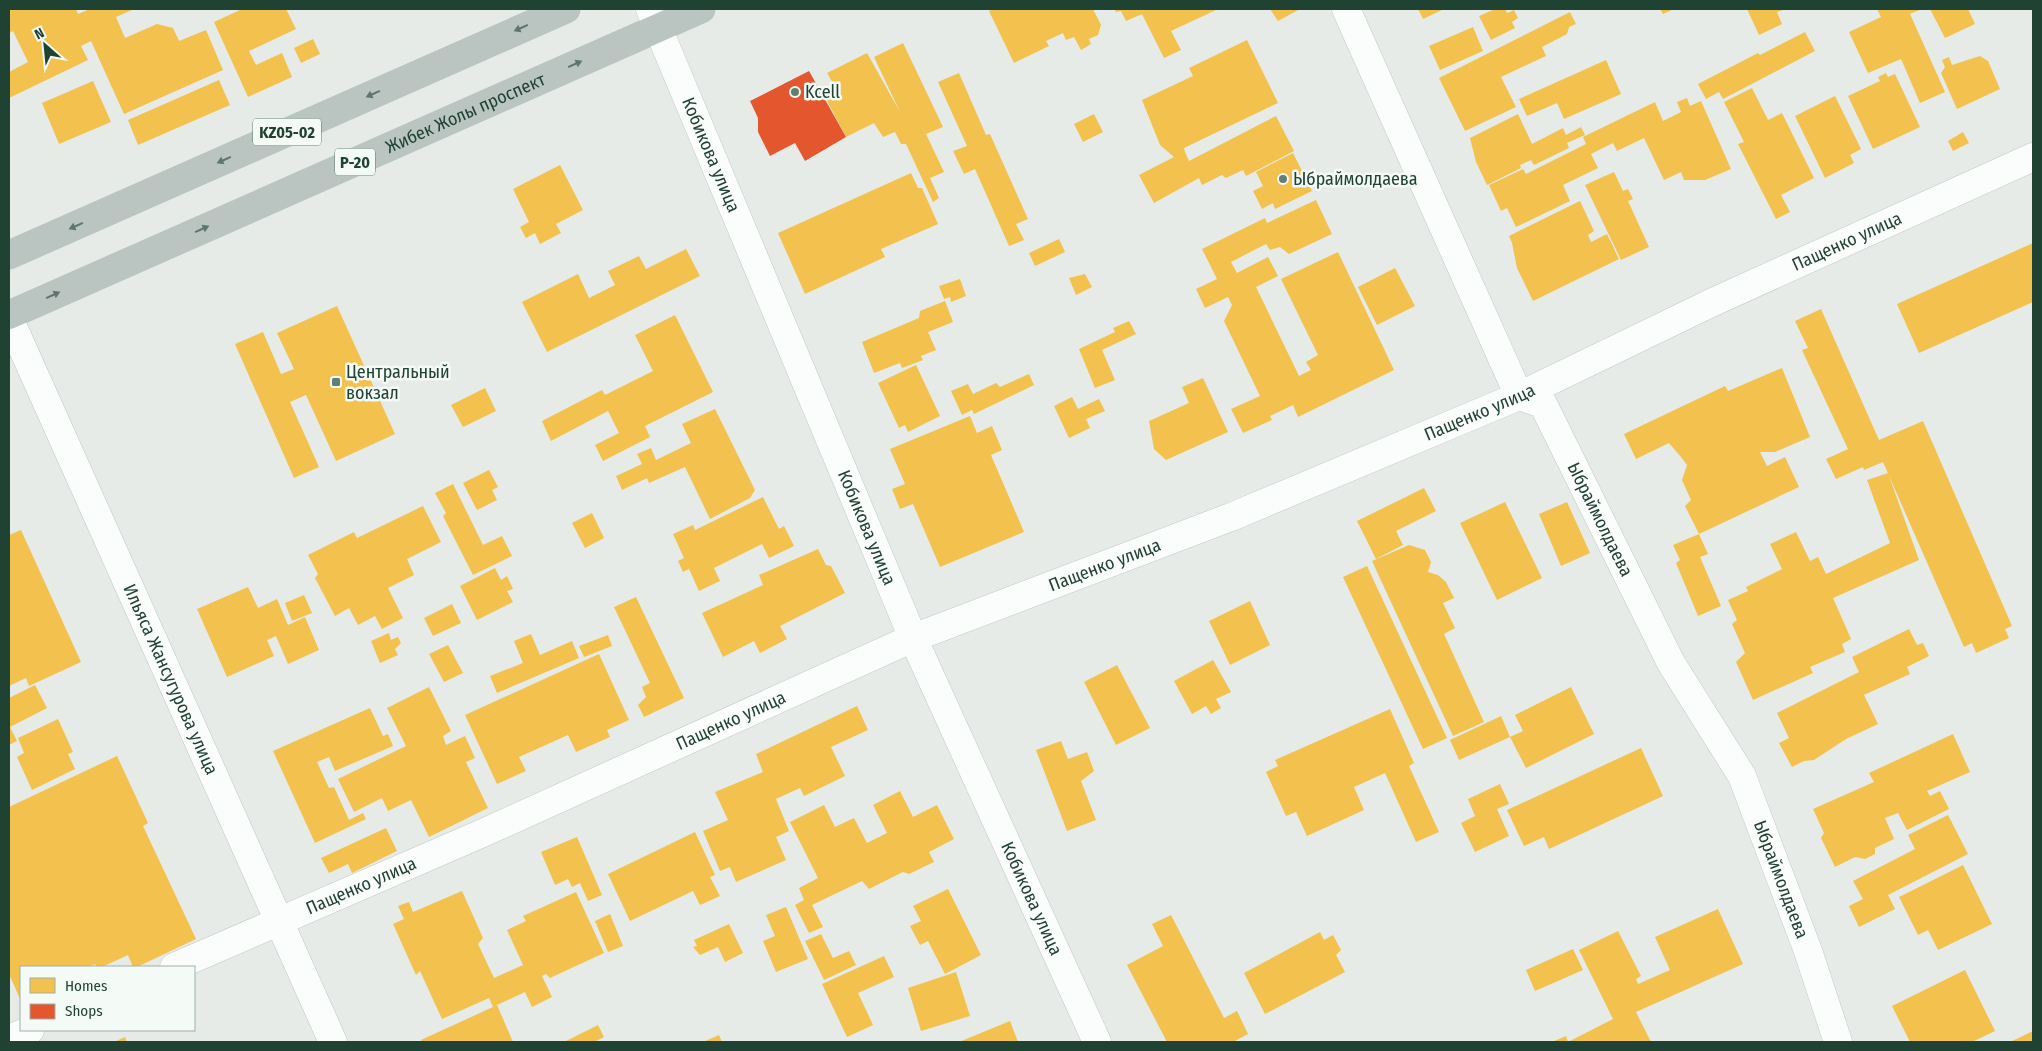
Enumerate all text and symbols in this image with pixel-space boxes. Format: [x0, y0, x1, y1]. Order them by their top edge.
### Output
north arrow [20, 20, 70, 70]
text: N [32, 24, 47, 43]
one-way arrow [514, 25, 528, 33]
one-way arrow [568, 60, 582, 68]
street label: Жибек Жолы проспект [382, 68, 549, 158]
place label: Kcell [805, 81, 840, 103]
marker: Kcell [789, 86, 801, 98]
one-way arrow [366, 91, 380, 99]
street label: Кобикова улица [677, 94, 745, 216]
road number: KZ05-02 [253, 118, 321, 146]
road number: Р-20 [335, 148, 375, 176]
one-way arrow [217, 157, 231, 165]
place label: Ыбраймолдаева [1293, 168, 1418, 190]
marker: Ыбраймолдаева [1277, 173, 1289, 185]
street label: Пащенко улица [1788, 207, 1905, 276]
one-way arrow [69, 222, 83, 230]
one-way arrow [195, 225, 209, 233]
one-way arrow [46, 291, 60, 299]
place label: Центральный вокзал [346, 361, 450, 404]
marker: Центральный вокзал [330, 376, 342, 388]
street label: Пащенко улица [1421, 379, 1539, 446]
street label: Ыбраймолдаева [1563, 459, 1638, 580]
street label: Кобикова улица [833, 467, 901, 588]
street label: Пащенко улица [1046, 534, 1164, 596]
street label: Ильяса Жансугурова улица [119, 581, 223, 778]
street label: Пащенко улица [673, 686, 789, 755]
street label: Ыбраймолдаева [1749, 817, 1813, 942]
street label: Кобикова улица [996, 838, 1067, 959]
street label: Пащенко улица [303, 852, 420, 919]
legend [20, 966, 195, 1031]
text: Homes [65, 977, 107, 995]
text: Shops [65, 1002, 103, 1020]

